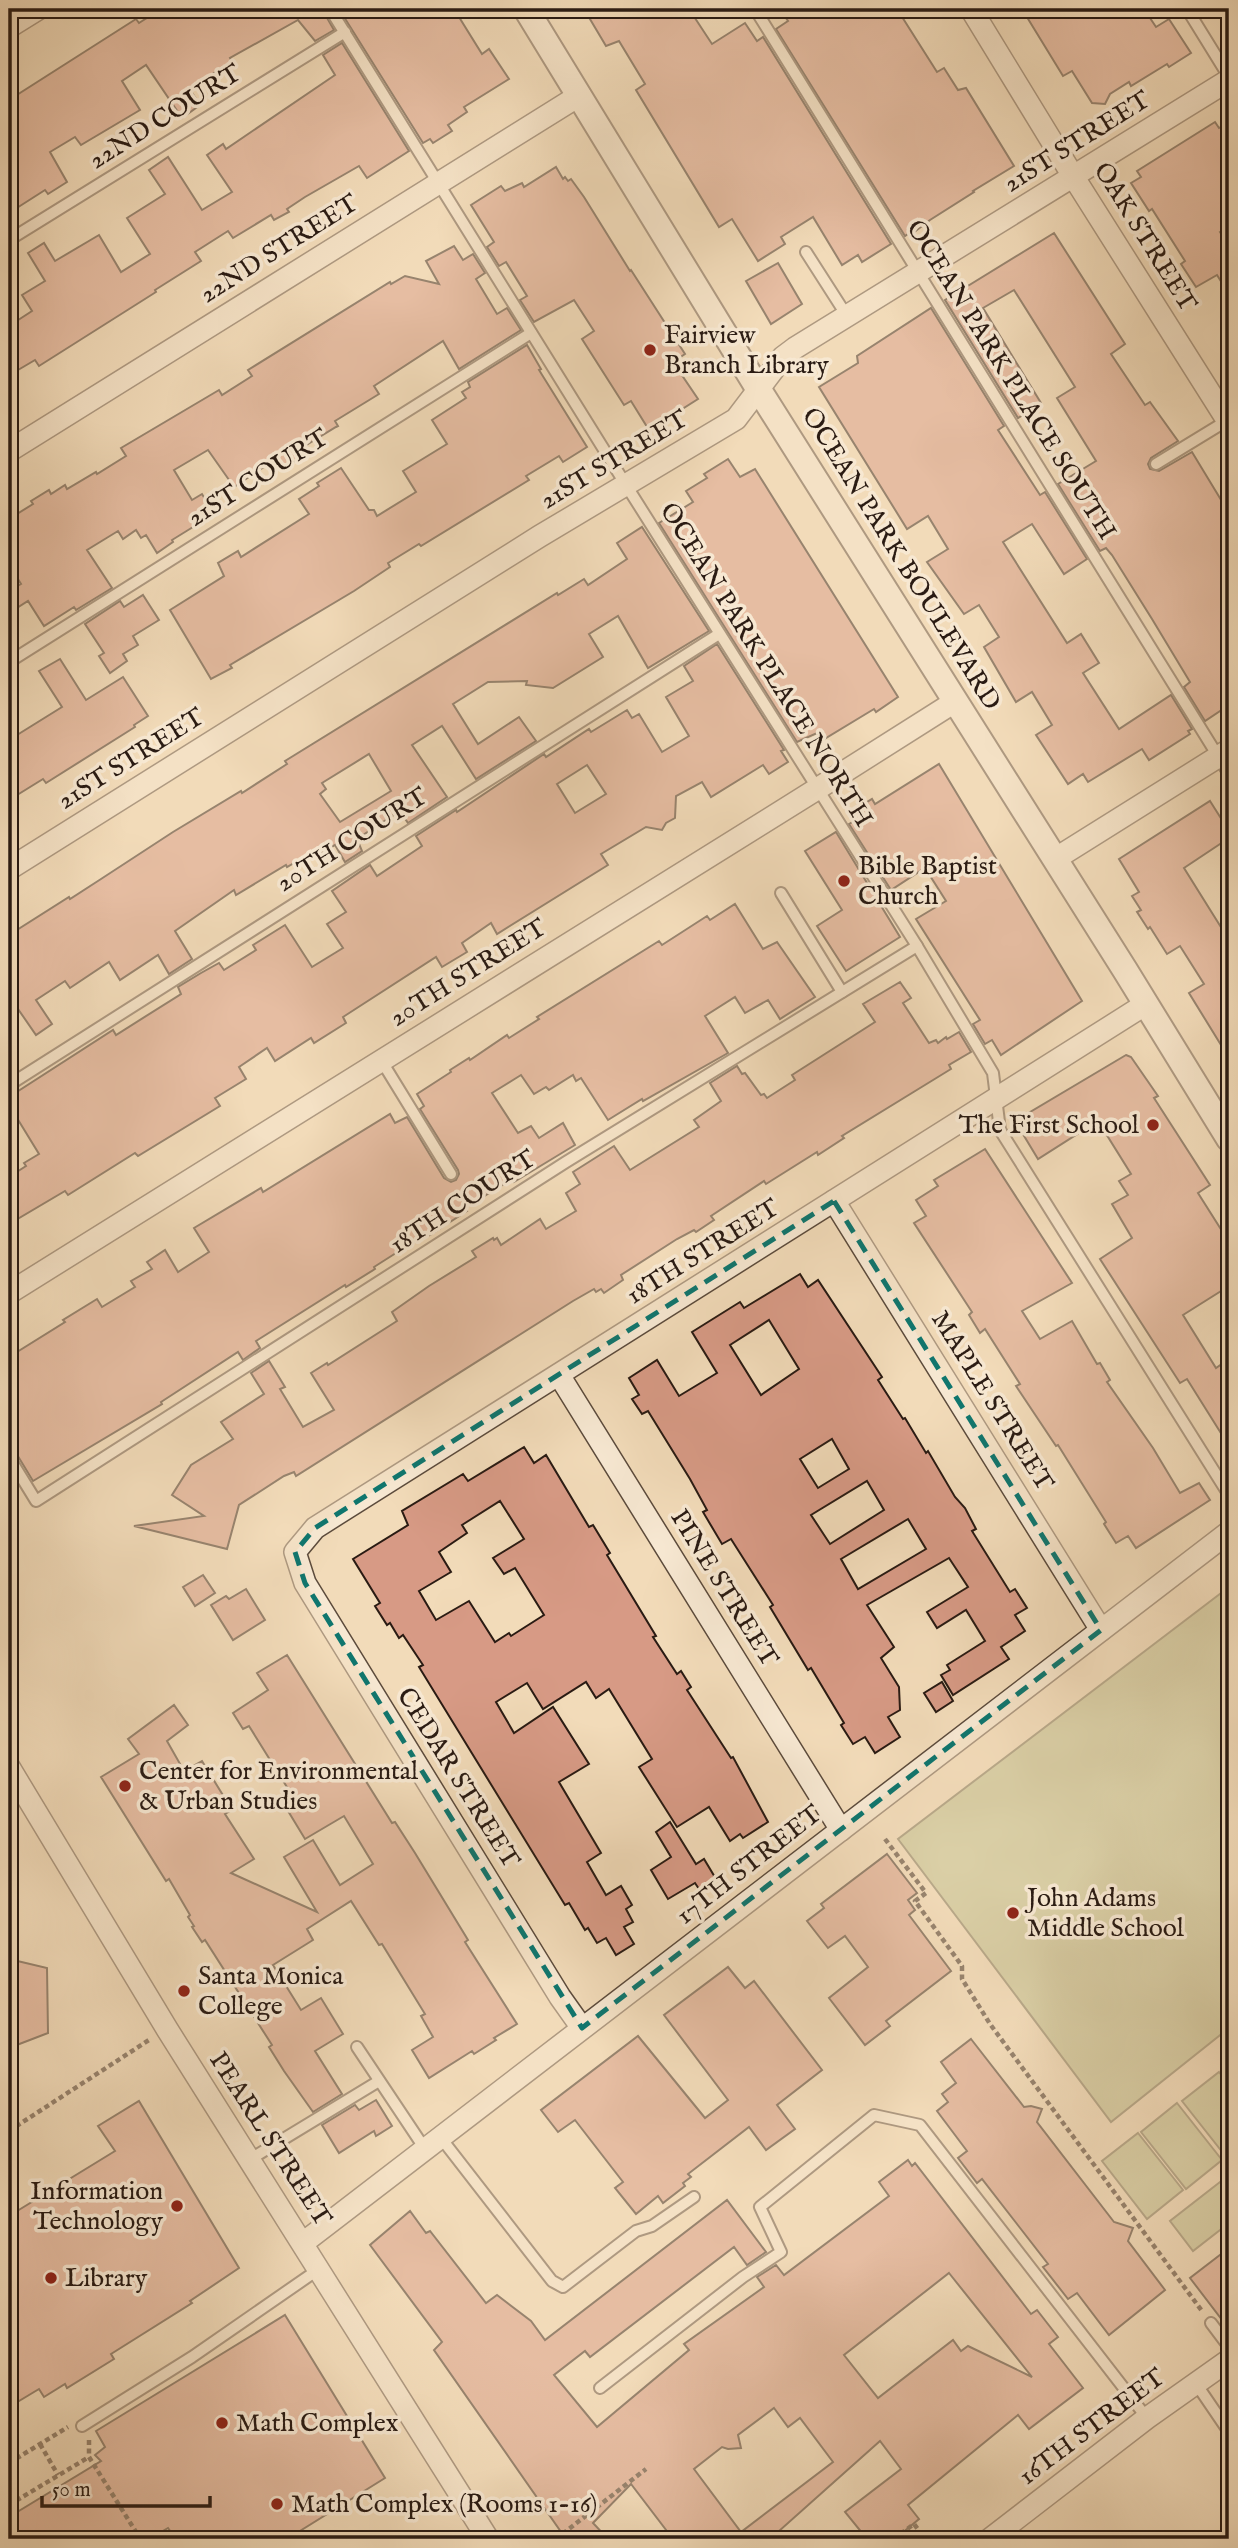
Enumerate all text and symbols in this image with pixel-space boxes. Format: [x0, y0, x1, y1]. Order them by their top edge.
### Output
street label: 22ND COURT [83, 57, 247, 177]
street label: 21ST STREET [998, 84, 1156, 200]
street label: OAK STREET [1086, 156, 1204, 318]
street label: 22ND STREET [194, 187, 364, 311]
street label: OCEAN PARK PLACE SOUTH [899, 214, 1123, 546]
place label: Fairview Branch Library [664, 319, 829, 382]
marker: Fairview Branch Library [642, 342, 658, 358]
street label: OCEAN PARK BOULEVARD [794, 402, 1008, 716]
street label: 21ST STREET [534, 403, 694, 517]
street label: 21ST COURT [181, 422, 335, 534]
street label: OCEAN PARK PLACE NORTH [652, 496, 880, 834]
street label: 21ST STREET [52, 701, 210, 817]
street label: 20TH COURT [270, 780, 434, 900]
place label: Bible Baptist Church [858, 850, 997, 913]
marker: Bible Baptist Church [836, 873, 852, 889]
street label: 20TH STREET [383, 912, 553, 1034]
place label: The First School [959, 1109, 1140, 1142]
marker: The First School [1145, 1117, 1161, 1133]
street label: 18TH COURT [384, 1143, 542, 1261]
street label: 18TH STREET [621, 1192, 785, 1312]
street label: MAPLE STREET [923, 1305, 1061, 1497]
street label: PINE STREET [663, 1503, 786, 1673]
street label: CEDAR STREET [389, 1682, 527, 1874]
place label: Center for Environmental & Urban Studies [139, 1755, 419, 1818]
marker: Center for Environmental & Urban Studies [117, 1778, 133, 1794]
street label: 17TH STREET [670, 1798, 828, 1932]
place label: John Adams Middle School [1024, 1882, 1185, 1945]
marker: John Adams Middle School [1005, 1905, 1021, 1921]
place label: Santa Monica College [198, 1960, 344, 2023]
marker: Santa Monica College [176, 1983, 192, 1999]
street label: PEARL STREET [201, 2046, 339, 2232]
place label: Information Technology [30, 2175, 163, 2238]
marker: Information Technology [169, 2198, 185, 2214]
place label: Library [65, 2262, 147, 2295]
marker: Library [43, 2270, 59, 2286]
street label: 16TH STREET [1012, 2361, 1172, 2493]
place label: Math Complex [236, 2407, 399, 2440]
marker: Math Complex [214, 2415, 230, 2431]
scale bar [42, 2464, 210, 2508]
text: 50 m [52, 2477, 91, 2504]
place label: Math Complex (Rooms 1-16) [291, 2488, 597, 2521]
marker: Math Complex (Rooms 1-16) [269, 2496, 285, 2512]

